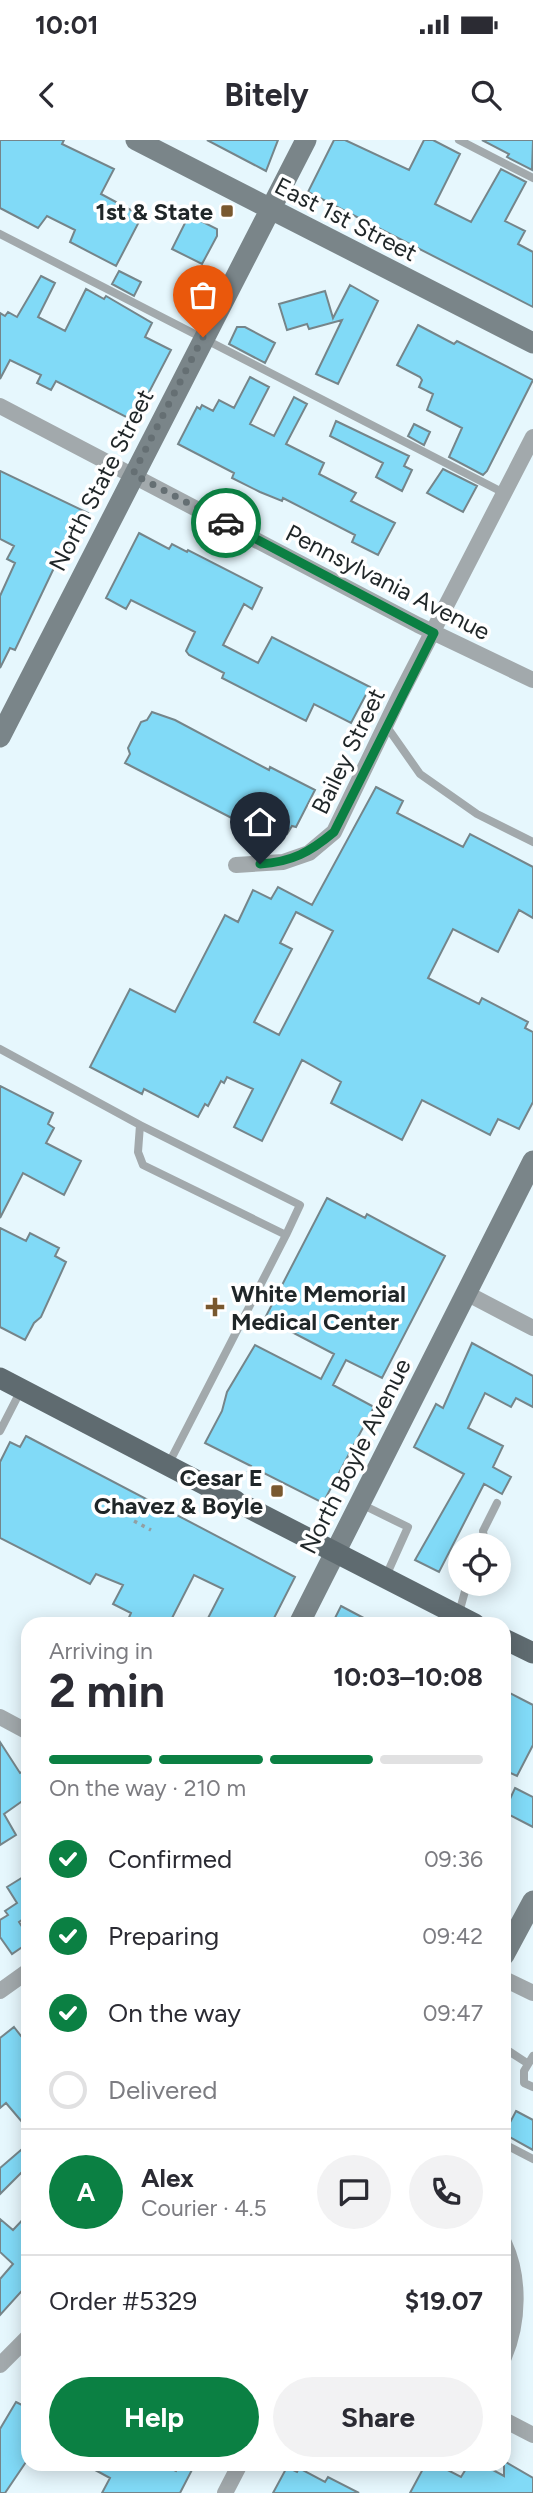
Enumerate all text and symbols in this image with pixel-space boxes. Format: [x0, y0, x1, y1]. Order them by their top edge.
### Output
text: 10:01 [35, 9, 98, 41]
icon: back [28, 76, 66, 114]
text: Bitely [224, 76, 309, 114]
icon: search [467, 76, 505, 114]
street label: East 1st Street [270, 171, 422, 267]
place label: 1st & State [96, 197, 213, 226]
marker: 1st & State [219, 203, 235, 219]
pin [173, 265, 233, 337]
icon: bag [184, 276, 222, 314]
street label: North State Street [43, 384, 159, 576]
courier [191, 488, 261, 558]
icon: car [207, 504, 245, 542]
street label: Pennsylvania Avenue [281, 518, 495, 646]
street label: Bailey Street [305, 683, 391, 819]
pin [230, 792, 290, 864]
icon: home [241, 803, 279, 841]
place label: White Memorial Medical Center [231, 1279, 406, 1336]
marker: White Memorial Medical Center [205, 1297, 225, 1317]
street label: North Boyle Avenue [293, 1353, 417, 1559]
place label: Cesar E Chavez & Boyle [94, 1463, 263, 1520]
marker: Cesar E Chavez & Boyle [269, 1483, 285, 1499]
map controls [448, 1533, 511, 1596]
button: locate [448, 1533, 511, 1596]
text: Arriving in [49, 1637, 153, 1665]
text: 10:03–10:08 [333, 1661, 483, 1693]
text: 2 min [49, 1663, 165, 1719]
text: On the way · 210 m [49, 1774, 246, 1802]
icon: check [49, 1840, 87, 1878]
text: Confirmed [108, 1843, 232, 1875]
text: 09:36 [424, 1845, 483, 1873]
icon: check [49, 1917, 87, 1955]
text: Preparing [108, 1920, 219, 1952]
text: 09:42 [422, 1922, 483, 1950]
icon: check [49, 1994, 87, 2032]
text: On the way [108, 1997, 241, 2029]
text: 09:47 [423, 1999, 483, 2027]
text: Delivered [108, 2074, 217, 2106]
button: chat [317, 2155, 391, 2229]
button: phone [409, 2155, 483, 2229]
text: Alex [141, 2162, 194, 2194]
text: A [77, 2176, 95, 2208]
text: Courier · 4.5 [141, 2194, 267, 2222]
text: Order #5329 [49, 2285, 197, 2317]
text: $19.07 [405, 2285, 483, 2317]
button: Help [49, 2377, 259, 2457]
button: Share [273, 2377, 483, 2457]

